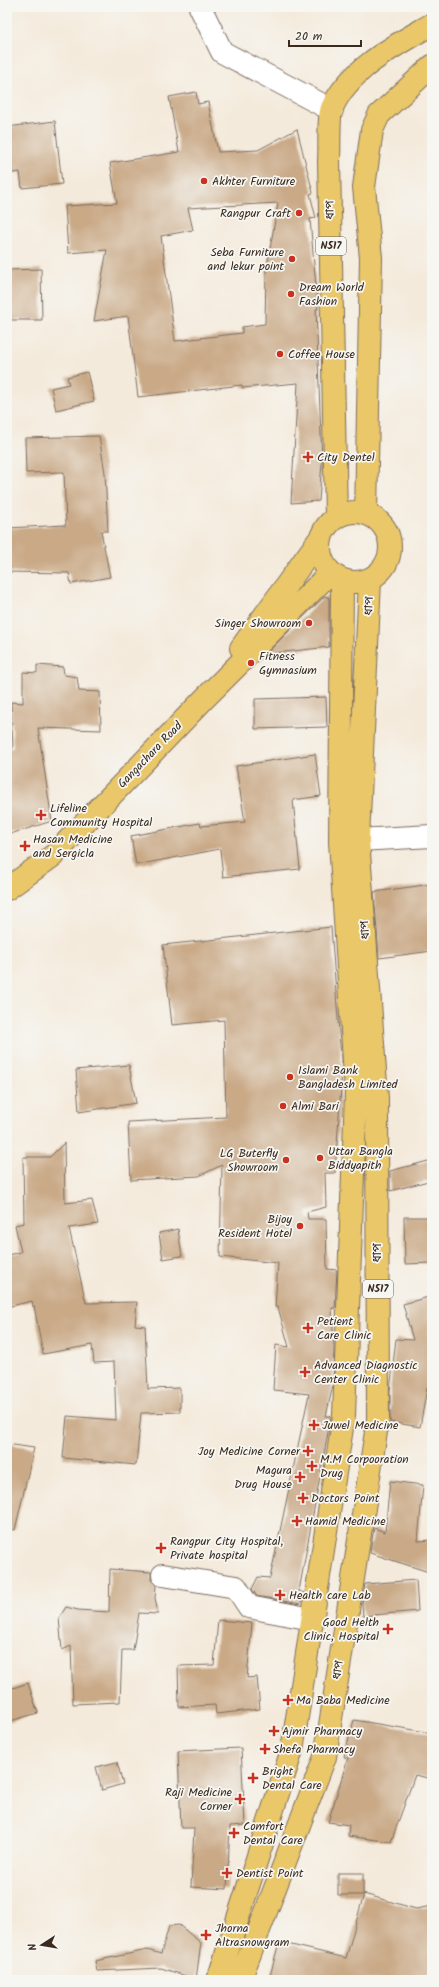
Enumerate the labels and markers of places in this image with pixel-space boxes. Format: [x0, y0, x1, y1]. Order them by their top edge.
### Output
place label: Akhter Furniture [212, 172, 296, 191]
marker: Akhter Furniture [199, 176, 209, 186]
place label: Rangpur Craft [220, 204, 291, 223]
marker: Rangpur Craft [294, 208, 304, 218]
place label: Seba Furniture and lekur point [208, 243, 285, 276]
marker: Seba Furniture and lekur point [287, 254, 297, 264]
place label: Dream World Fashion [299, 278, 365, 311]
marker: Dream World Fashion [286, 289, 296, 299]
place label: Coffee House [288, 345, 356, 364]
marker: Coffee House [275, 349, 285, 359]
place label: City Dentel [317, 448, 375, 467]
marker: City Dentel [302, 451, 314, 463]
place label: Singer Showroom [215, 614, 301, 633]
marker: Singer Showroom [304, 618, 314, 628]
place label: Fitness Gymnasium [259, 647, 317, 680]
marker: Fitness Gymnasium [246, 658, 256, 668]
place label: Lifeline Community Hospital [50, 799, 152, 832]
marker: Lifeline Community Hospital [35, 809, 47, 821]
place label: Hasan Medicine and Sergicla [33, 830, 113, 863]
marker: Hasan Medicine and Sergicla [20, 841, 30, 851]
place label: Islami Bank Bangladesh Limited [298, 1061, 399, 1094]
marker: Islami Bank Bangladesh Limited [285, 1072, 295, 1082]
place label: Almi Bari [291, 1097, 340, 1116]
marker: Almi Bari [278, 1101, 288, 1111]
place label: Uttar Bangla Biddyapith [328, 1142, 393, 1175]
place label: LG Buterfly Showroom [220, 1144, 278, 1177]
marker: Uttar Bangla Biddyapith [315, 1153, 325, 1163]
marker: LG Buterfly Showroom [281, 1155, 291, 1165]
place label: Bijoy Resident Hotel [218, 1210, 292, 1243]
marker: Bijoy Resident Hotel [295, 1221, 305, 1231]
place label: Petient Care Clinic [317, 1312, 372, 1345]
marker: Petient Care Clinic [302, 1322, 314, 1334]
place label: Advanced Diagnostic Center Clinic [314, 1356, 418, 1389]
marker: Advanced Diagnostic Center Clinic [299, 1366, 311, 1378]
place label: Juwel Medicine [322, 1416, 399, 1435]
marker: Juwel Medicine [309, 1420, 319, 1430]
place label: Joy Medicine Corner [198, 1442, 301, 1461]
marker: Joy Medicine Corner [303, 1446, 313, 1456]
place label: M.M Corpooration Drug [320, 1450, 409, 1483]
place label: Magura Drug House [234, 1461, 293, 1494]
marker: M.M Corpooration Drug [307, 1461, 317, 1471]
marker: Magura Drug House [295, 1472, 305, 1482]
place label: Doctors Point [311, 1489, 380, 1508]
marker: Doctors Point [298, 1493, 308, 1503]
place label: Hamid Medicine [305, 1512, 386, 1531]
marker: Hamid Medicine [292, 1516, 302, 1526]
place label: Rangpur City Hospital, Private hospital [170, 1532, 284, 1565]
marker: Rangpur City Hospital, Private hospital [155, 1542, 167, 1554]
place label: Health care Lab [289, 1586, 371, 1605]
marker: Health care Lab [274, 1589, 286, 1601]
place label: Good Helth Clinic, Hospital [303, 1613, 379, 1646]
marker: Good Helth Clinic, Hospital [382, 1623, 394, 1635]
place label: Ma Baba Medicine [296, 1691, 390, 1710]
marker: Ma Baba Medicine [283, 1695, 293, 1705]
place label: Ajmir Pharmacy [282, 1722, 363, 1741]
marker: Ajmir Pharmacy [269, 1726, 279, 1736]
place label: Shefa Pharmacy [273, 1740, 355, 1759]
marker: Shefa Pharmacy [260, 1744, 270, 1754]
place label: Bright Dental Care [262, 1762, 322, 1795]
marker: Bright Dental Care [247, 1772, 259, 1784]
place label: Raji Medicine Corner [165, 1783, 233, 1816]
marker: Raji Medicine Corner [235, 1794, 245, 1804]
place label: Comfort Dental Care [243, 1817, 303, 1850]
marker: Comfort Dental Care [228, 1827, 240, 1839]
place label: Dentist Point [236, 1864, 304, 1883]
marker: Dentist Point [221, 1867, 233, 1879]
place label: Jhorna Altrasnowgram [215, 1919, 290, 1952]
marker: Jhorna Altrasnowgram [200, 1929, 212, 1941]

